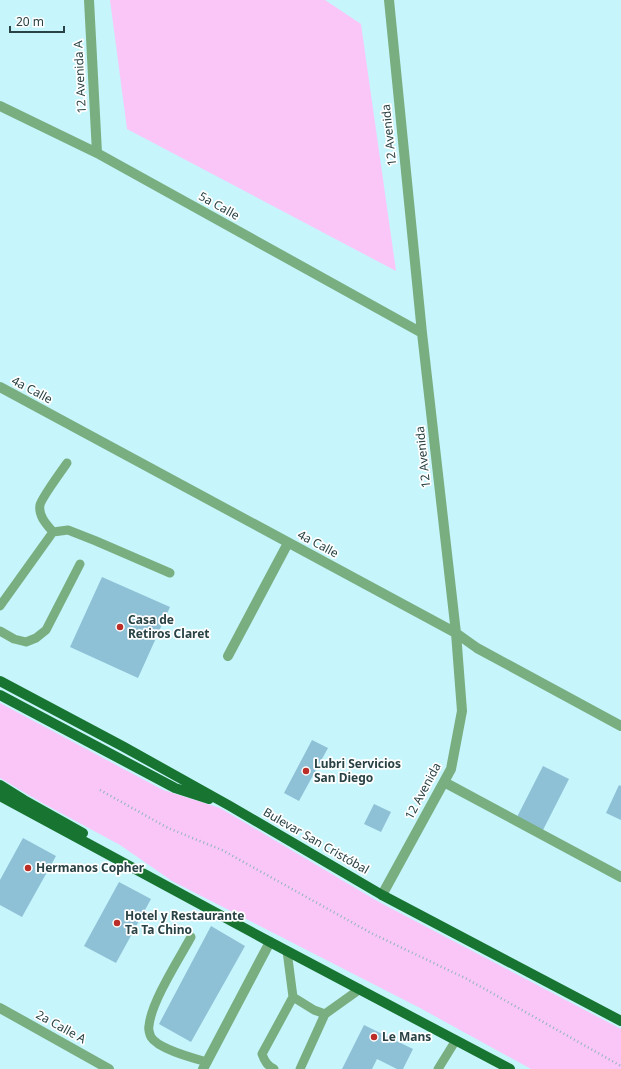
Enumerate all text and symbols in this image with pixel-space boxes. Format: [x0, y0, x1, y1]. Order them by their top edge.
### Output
scale bar [10, 8, 64, 34]
text: 20 m [16, 13, 44, 30]
street label: 12 Avenida A [69, 40, 90, 114]
street label: 12 Avenida [377, 103, 400, 167]
street label: 5a Calle [196, 187, 243, 224]
street label: 4a Calle [9, 372, 56, 407]
street label: 12 Avenida [411, 425, 434, 489]
street label: 4a Calle [295, 526, 342, 561]
place label: Casa de Retiros Claret [128, 611, 210, 642]
marker: Casa de Retiros Claret [115, 622, 125, 632]
place label: Lubri Servicios San Diego [314, 755, 401, 786]
street label: 12 Avenida [400, 759, 445, 822]
marker: Lubri Servicios San Diego [301, 766, 311, 776]
street label: Bulevar San Cristóbal [260, 803, 372, 878]
place label: Hermanos Copher [36, 859, 145, 876]
marker: Hermanos Copher [23, 863, 33, 873]
place label: Hotel y Restaurante Ta Ta Chino [125, 907, 244, 938]
marker: Hotel y Restaurante Ta Ta Chino [112, 918, 122, 928]
street label: 2a Calle A [33, 1006, 90, 1047]
place label: Le Mans [382, 1028, 431, 1045]
marker: Le Mans [369, 1032, 379, 1042]

